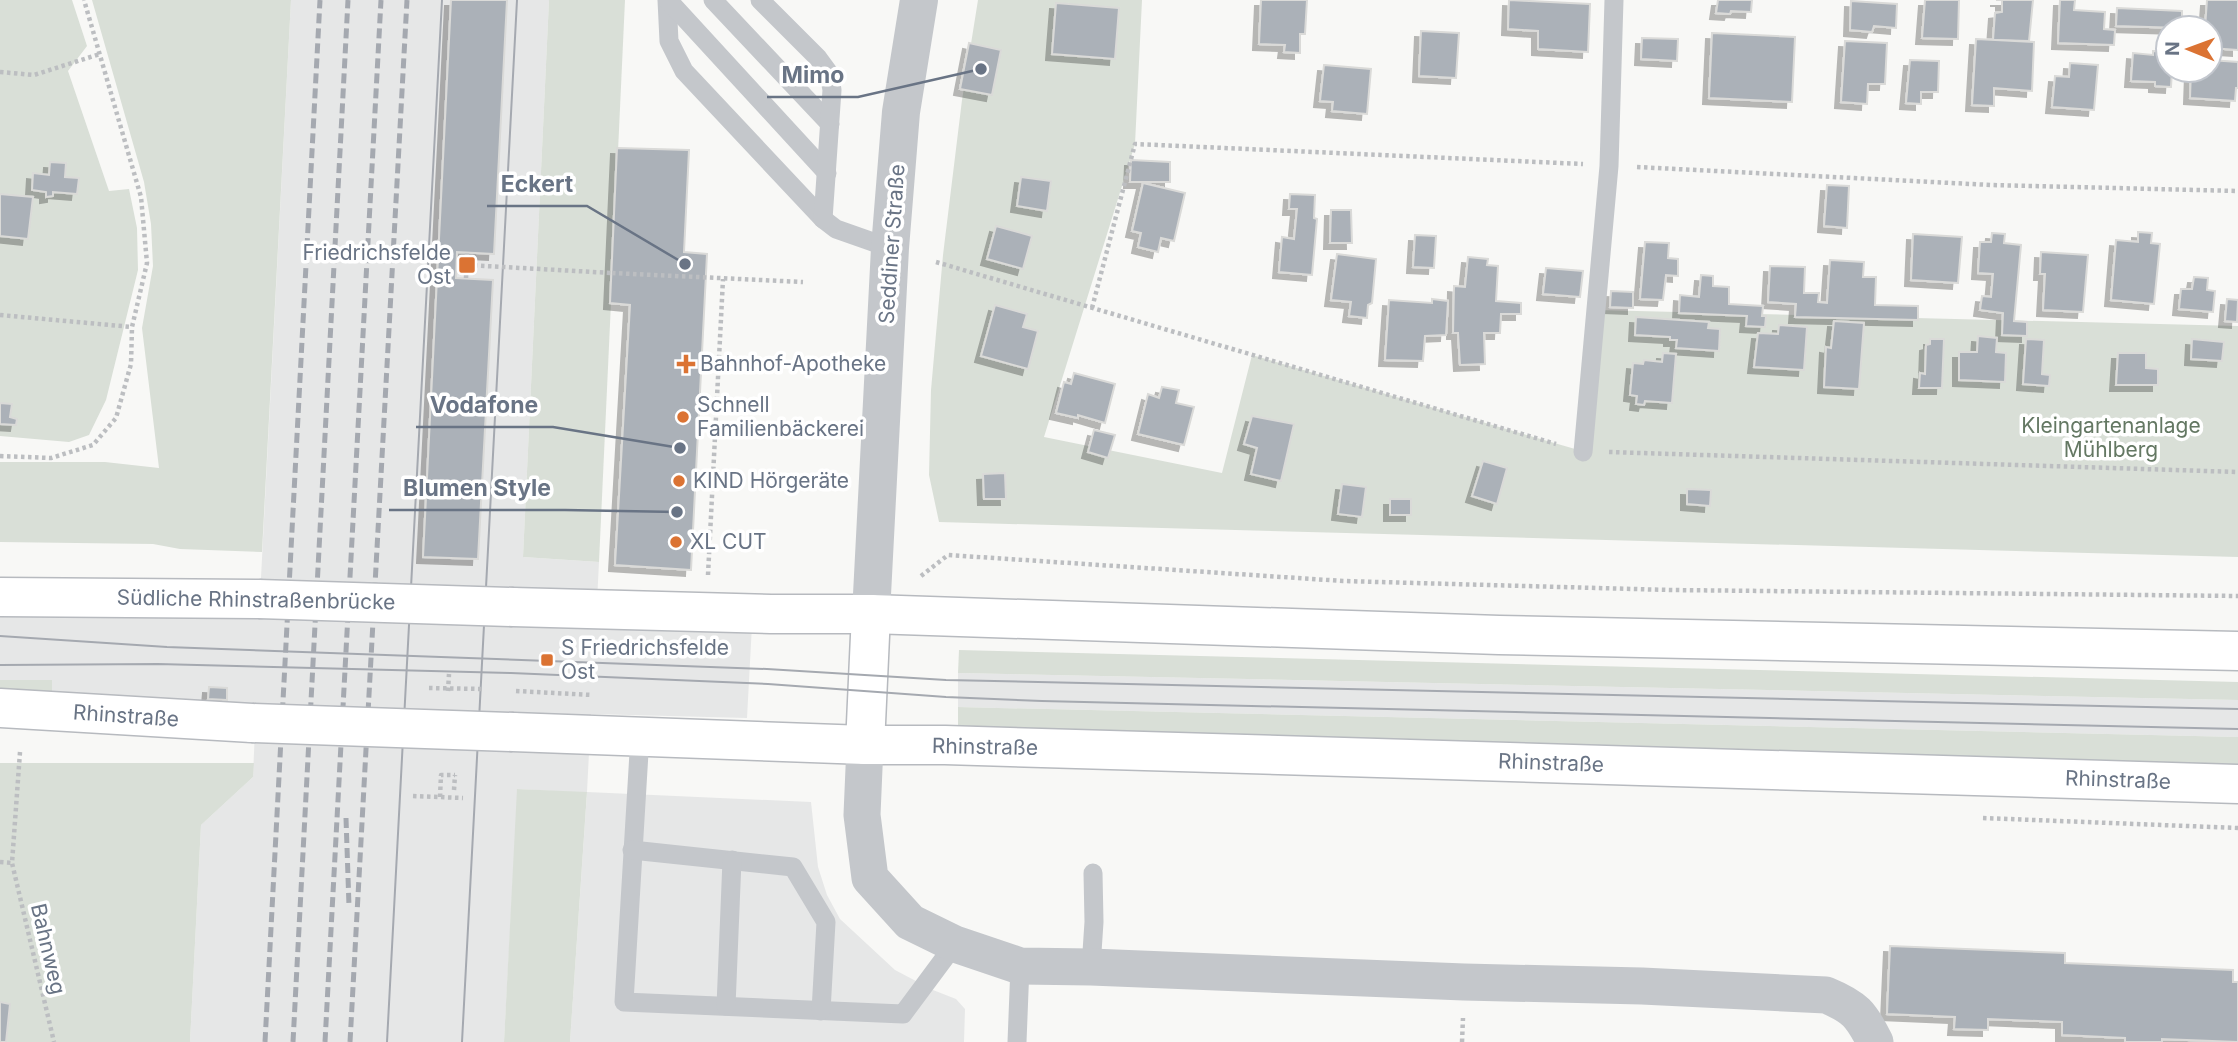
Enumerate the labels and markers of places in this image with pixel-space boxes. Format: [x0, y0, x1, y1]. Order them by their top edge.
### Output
callout: Mimo [767, 53, 858, 97]
callout: Eckert [487, 162, 587, 206]
place label: Friedrichsfelde Ost [302, 240, 451, 289]
marker: Friedrichsfelde Ost [457, 255, 477, 275]
place label: Bahnhof-Apotheke [700, 351, 886, 376]
marker: Bahnhof-Apotheke [678, 356, 694, 372]
callout: Vodafone [416, 383, 553, 427]
place label: Schnell Familienbäckerei [697, 392, 864, 441]
marker: Schnell Familienbäckerei [675, 409, 691, 425]
callout: Blumen Style [389, 466, 565, 510]
place label: KIND Hörgeräte [693, 468, 849, 493]
marker: KIND Hörgeräte [671, 473, 687, 489]
place label: XL CUT [690, 529, 767, 554]
marker: XL CUT [668, 534, 684, 550]
place label: S Friedrichsfelde Ost [561, 635, 729, 684]
marker: S Friedrichsfelde Ost [539, 652, 555, 668]

